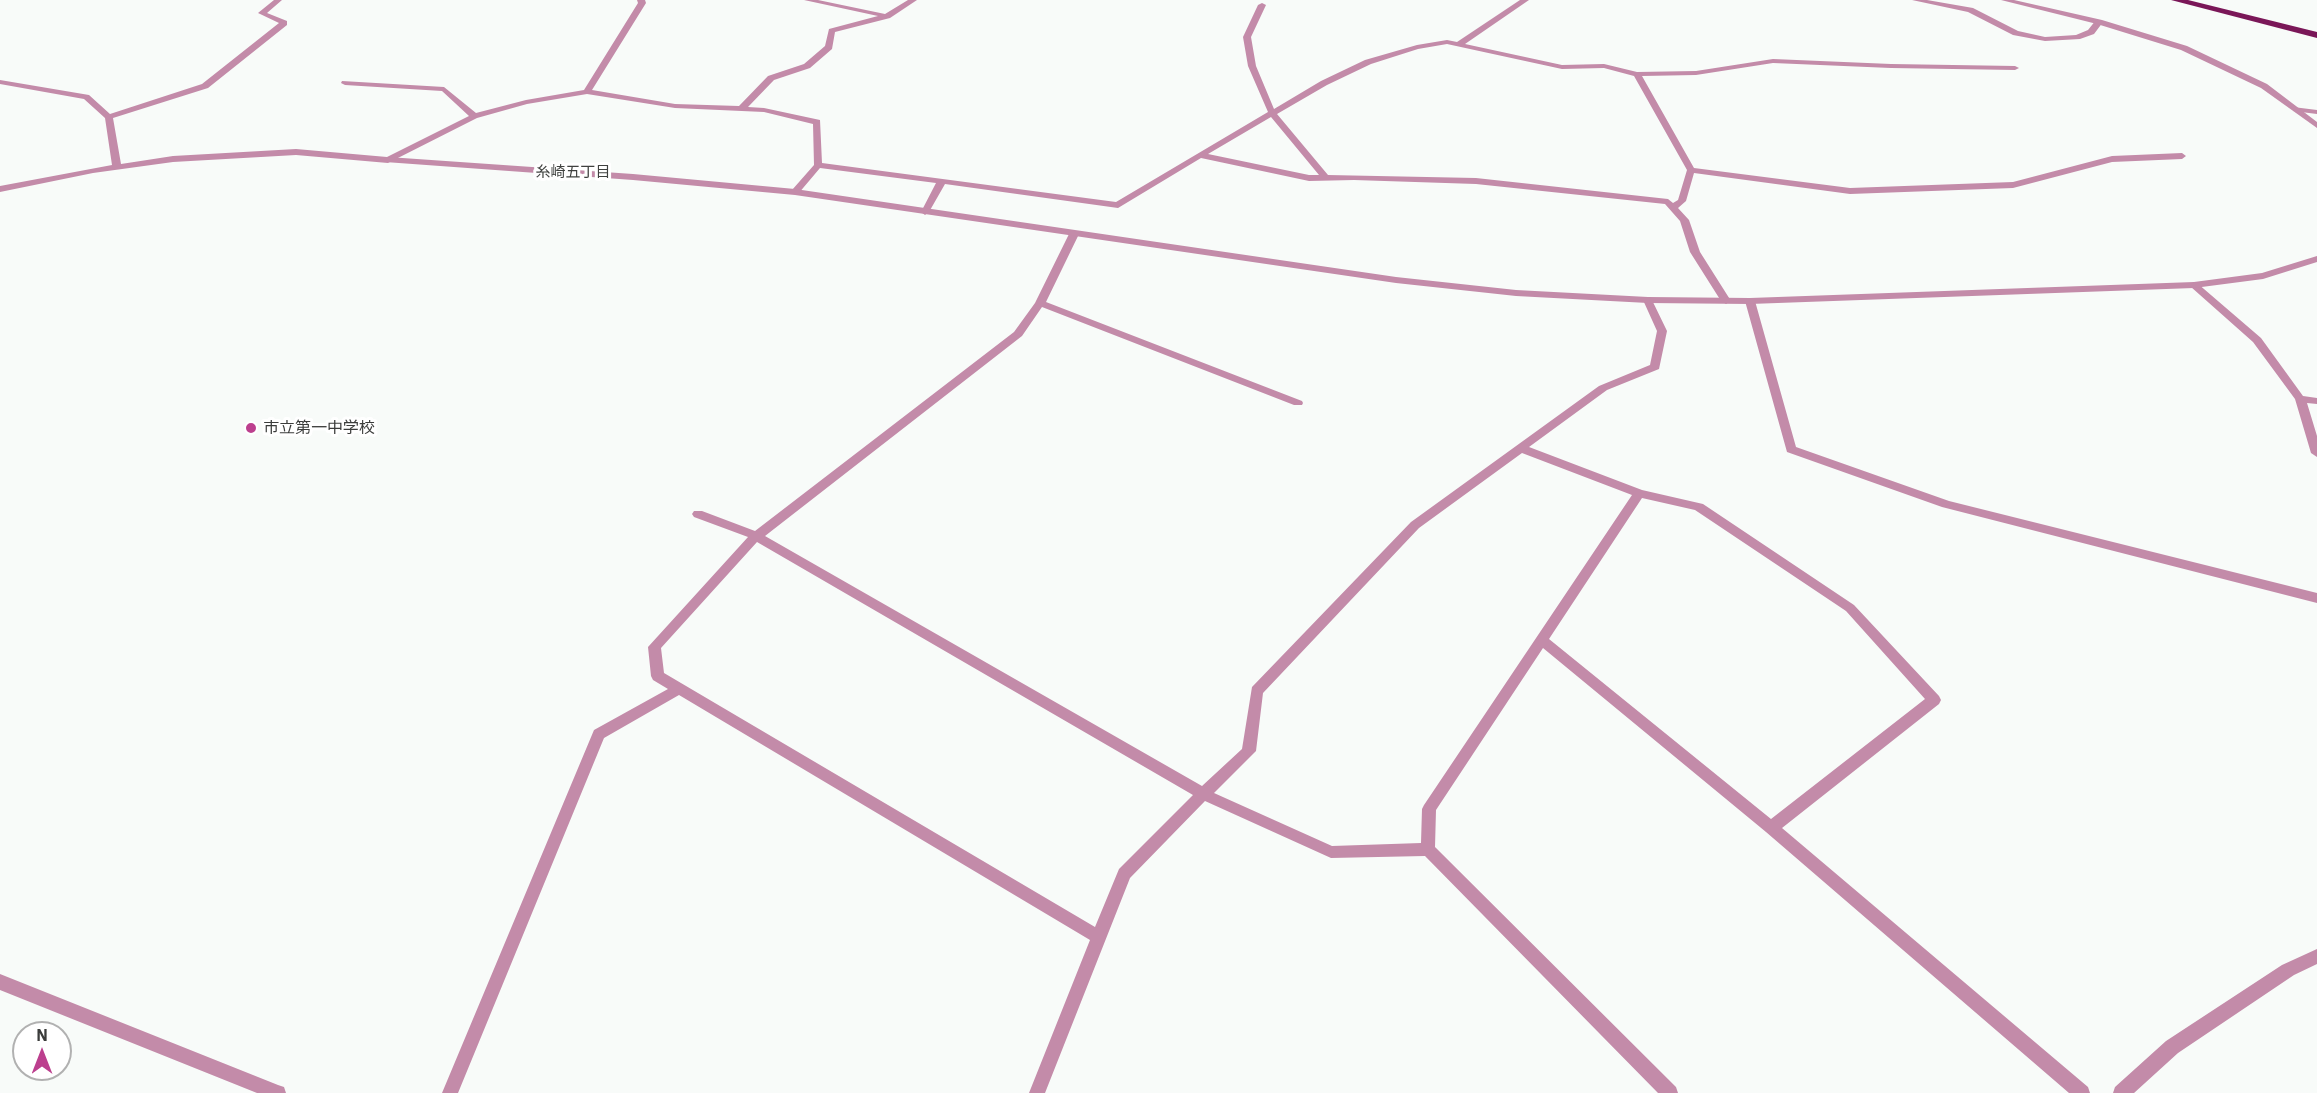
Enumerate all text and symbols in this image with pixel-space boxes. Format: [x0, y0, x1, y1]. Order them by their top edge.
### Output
district label: 糸崎五丁目 [536, 164, 610, 182]
place label: 市立第一中学校 [263, 418, 375, 438]
marker: 市立第一中学校 [244, 421, 258, 435]
north arrow [12, 1021, 72, 1081]
text: N [36, 1025, 48, 1045]

